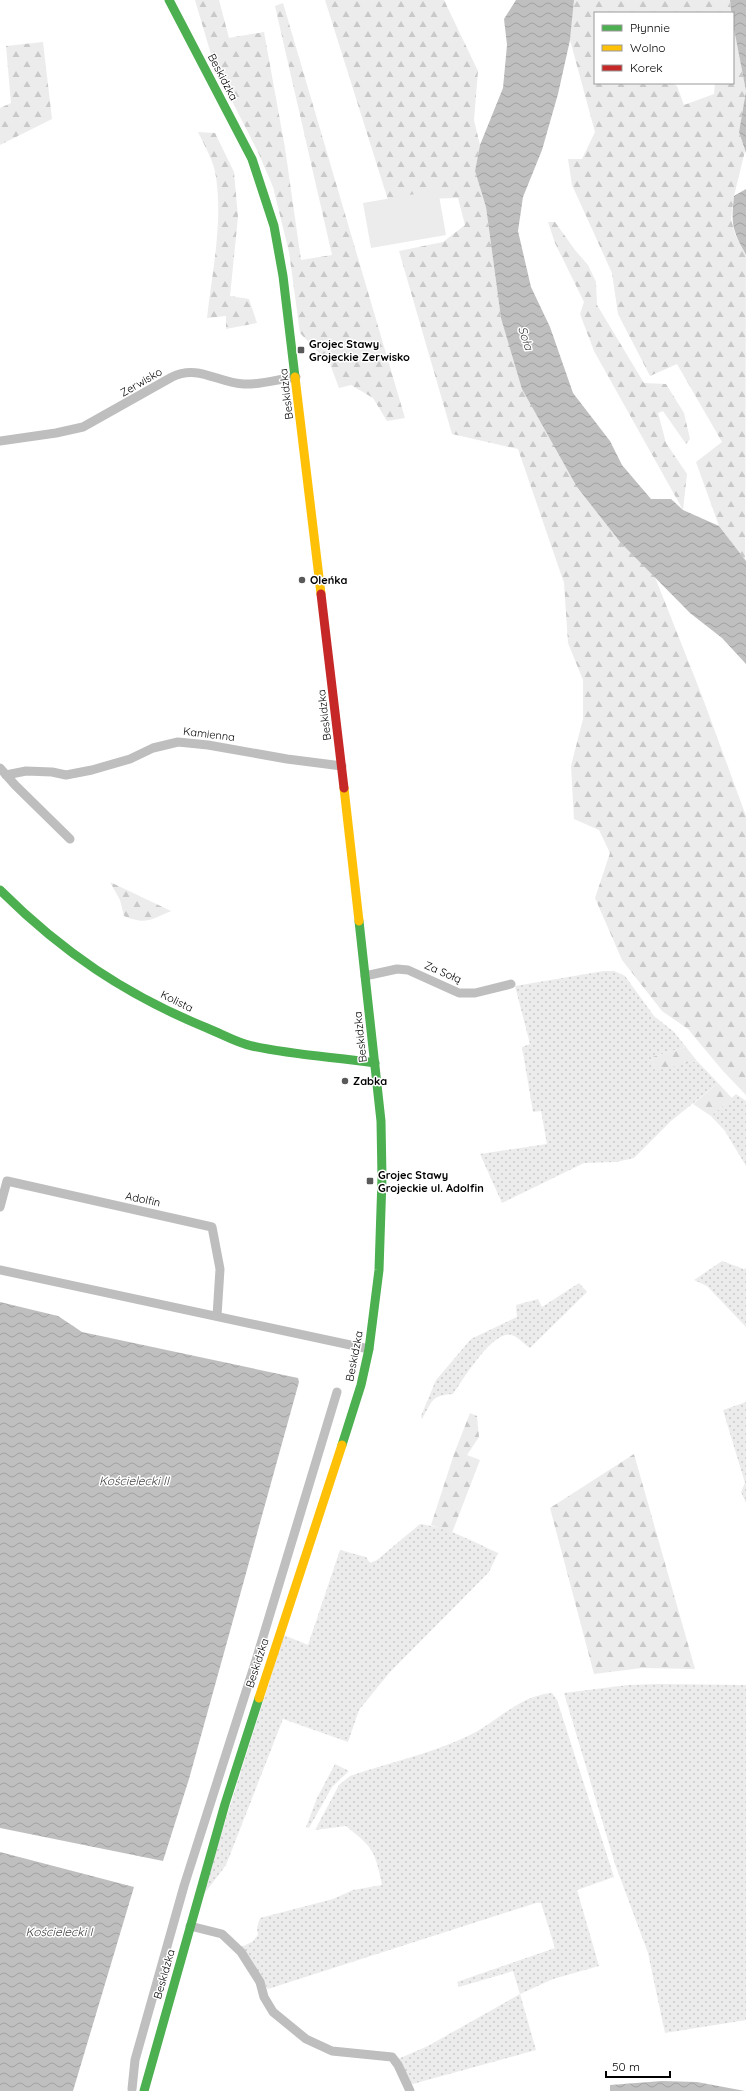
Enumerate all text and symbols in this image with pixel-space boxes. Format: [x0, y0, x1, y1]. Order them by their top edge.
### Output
legend [594, 12, 734, 84]
text: Płynnie [630, 20, 670, 35]
text: Wolno [630, 40, 666, 55]
street label: Beskidzka [205, 51, 241, 103]
text: Korek [630, 60, 663, 75]
water label: Soła [515, 324, 537, 352]
place label: Grojec Stawy Grojeckie Zerwisko [309, 337, 410, 364]
marker: Grojec Stawy Grojeckie Zerwisko [296, 345, 306, 355]
street label: Zerwisko [118, 364, 165, 400]
street label: Beskidzka [276, 368, 296, 420]
place label: Oleńka [310, 573, 347, 587]
marker: Oleńka [297, 575, 307, 585]
street label: Beskidzka [314, 689, 334, 741]
street label: Kamienna [182, 724, 236, 744]
street label: Za Sołą [422, 958, 464, 986]
street label: Kolista [159, 987, 195, 1015]
street label: Beskidzka [350, 1011, 370, 1063]
place label: Zabka [353, 1074, 387, 1088]
marker: Zabka [340, 1076, 350, 1086]
place label: Grojec Stawy Grojeckie ul. Adolfin [378, 1168, 484, 1195]
marker: Grojec Stawy Grojeckie ul. Adolfin [365, 1176, 375, 1186]
street label: Adolfin [124, 1188, 162, 1210]
street label: Beskidzka [342, 1330, 366, 1382]
water label: Kościelecki II [99, 1473, 170, 1488]
street label: Beskidzka [242, 1636, 272, 1690]
water label: Kościelecki I [25, 1924, 94, 1939]
street label: Beskidzka [150, 1947, 178, 2001]
scale bar [606, 2053, 670, 2079]
text: 50 m [612, 2059, 640, 2074]

